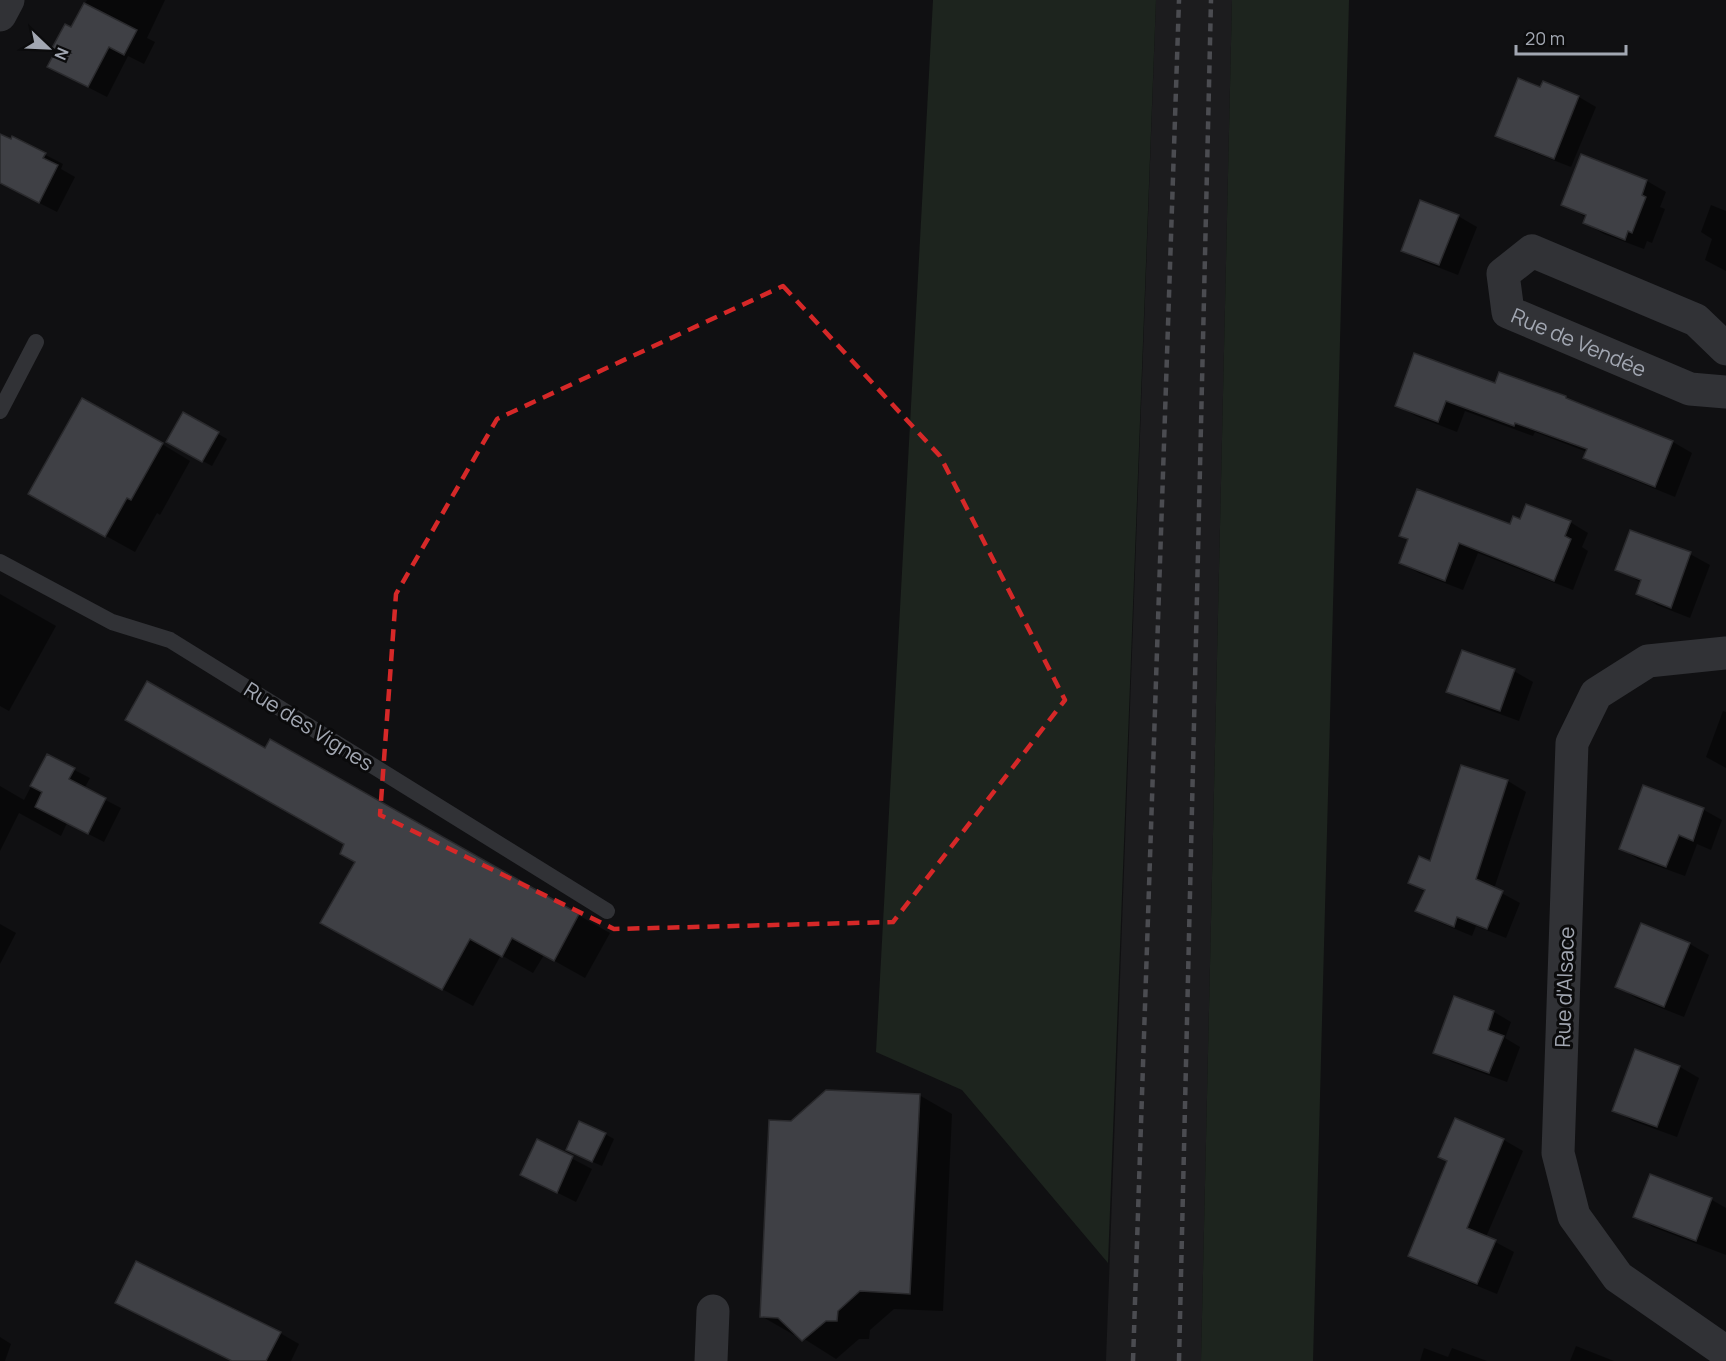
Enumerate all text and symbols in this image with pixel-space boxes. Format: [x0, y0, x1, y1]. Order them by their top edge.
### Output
north arrow [18, 18, 78, 78]
scale bar [1516, 18, 1626, 56]
text: 20 m [1525, 26, 1565, 50]
text: N [49, 44, 74, 63]
street label: Rue de Vendée [1507, 301, 1651, 383]
street label: Rue des Vignes [239, 675, 379, 777]
street label: Rue d'Alsace [1548, 926, 1580, 1048]

